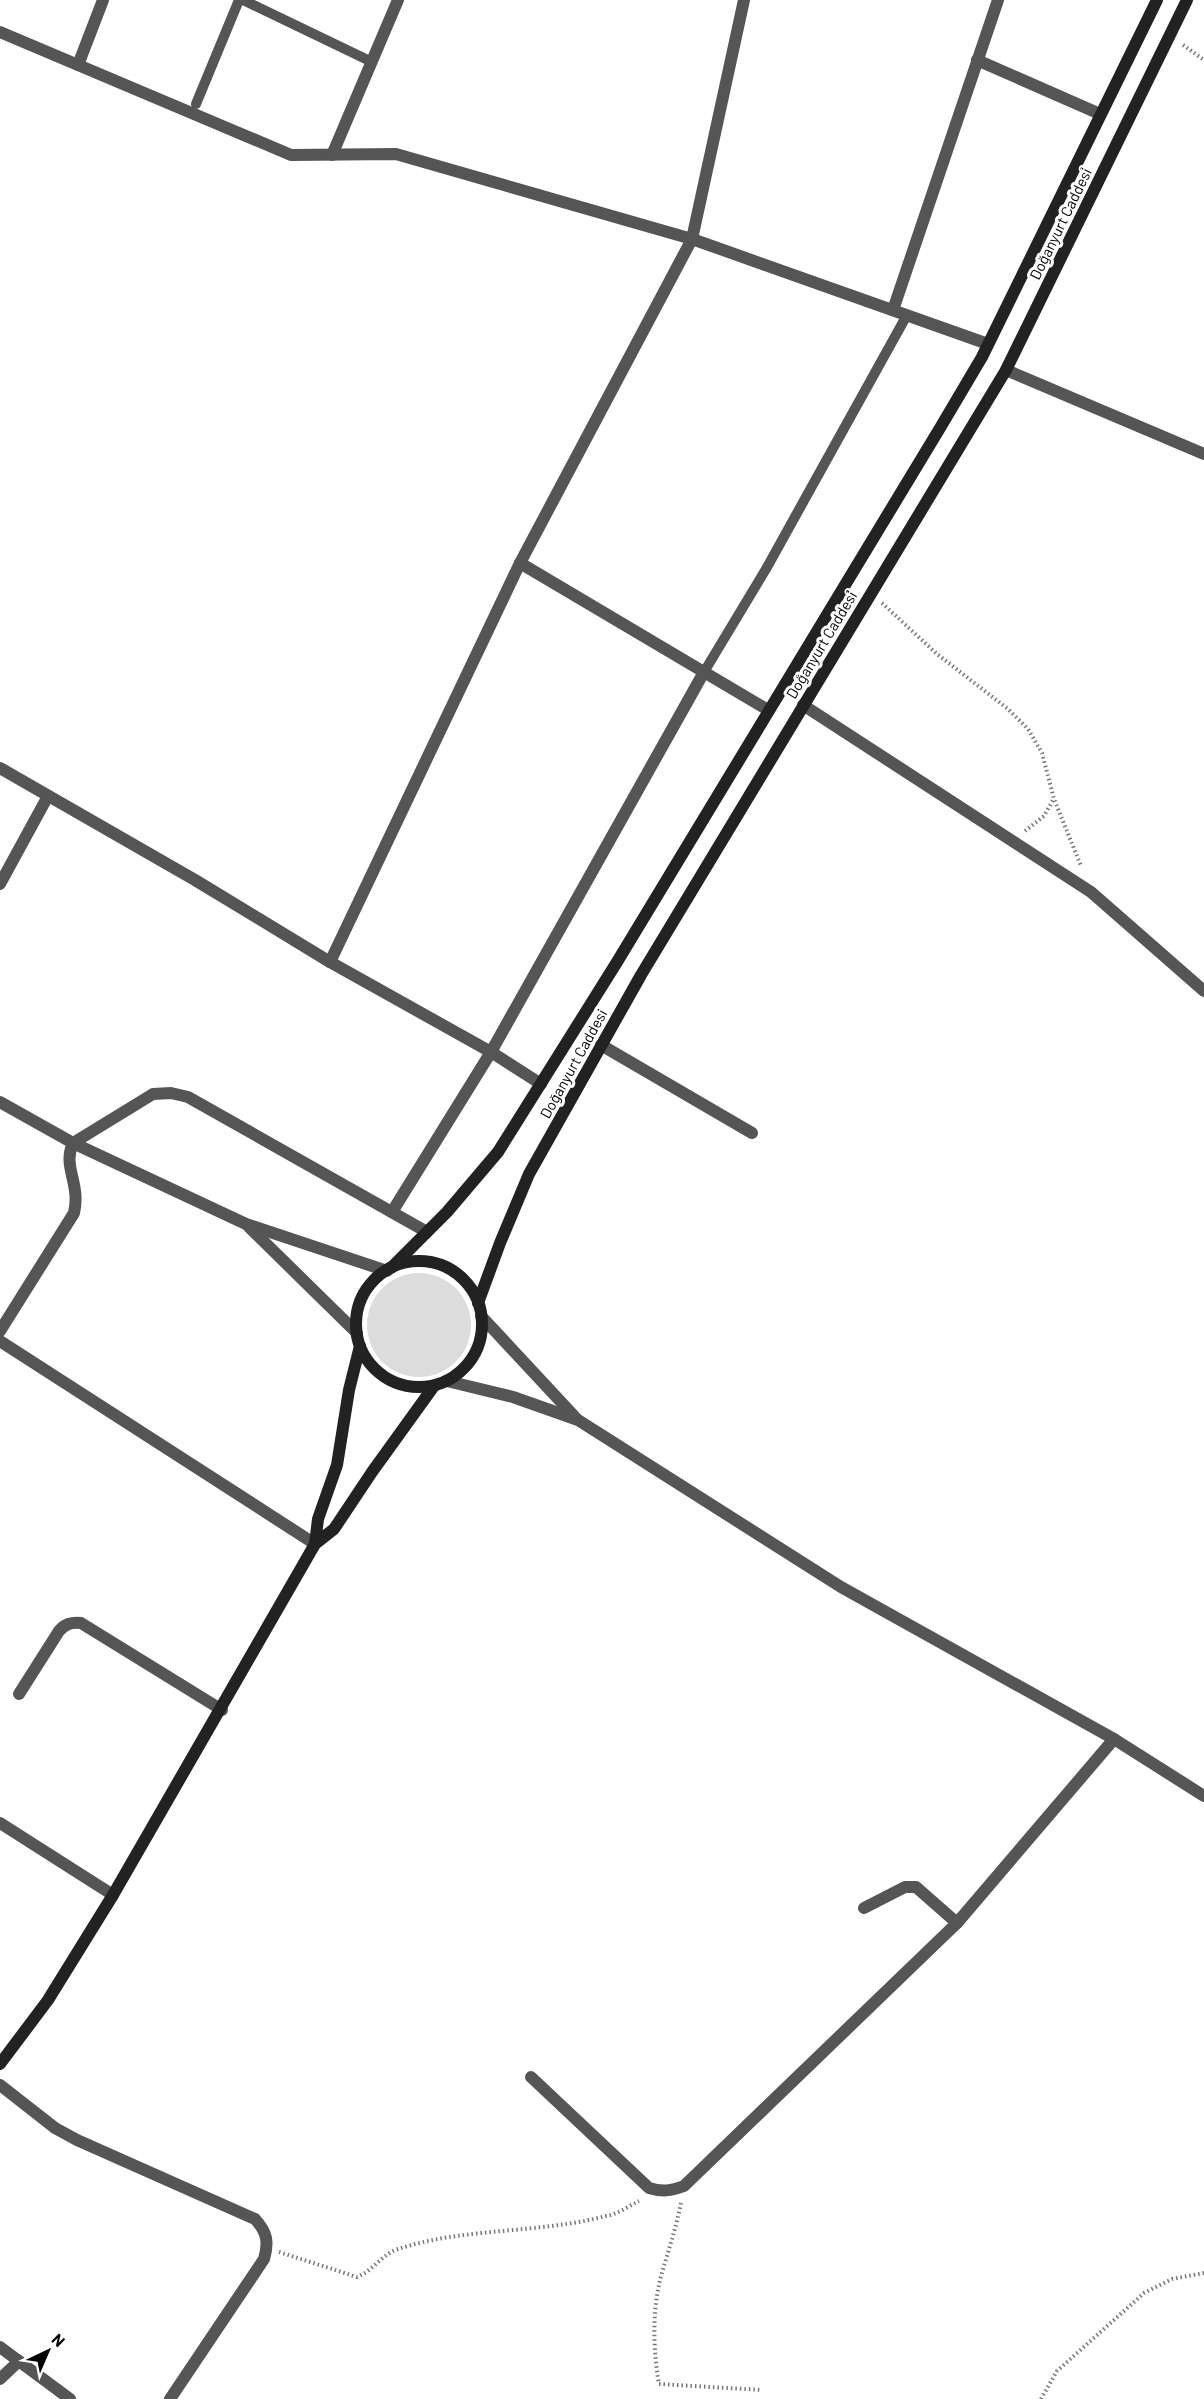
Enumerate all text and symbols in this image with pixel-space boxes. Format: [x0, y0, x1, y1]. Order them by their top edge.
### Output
street label: Doğanyurt Caddesi [1025, 165, 1095, 282]
street label: Doğanyurt Caddesi [782, 588, 860, 701]
street label: Doğanyurt Caddesi [536, 1006, 611, 1121]
north arrow [18, 2321, 78, 2381]
text: N [48, 2329, 69, 2350]

